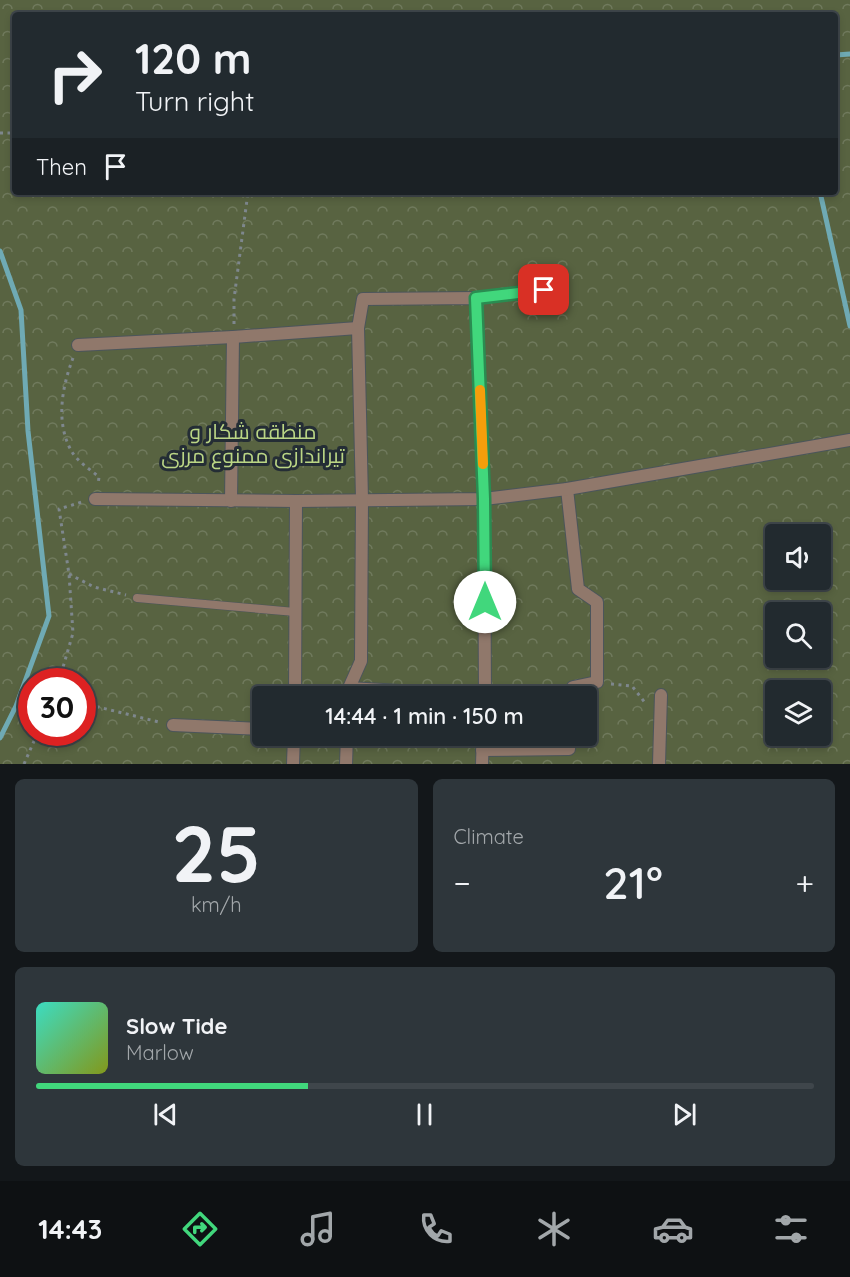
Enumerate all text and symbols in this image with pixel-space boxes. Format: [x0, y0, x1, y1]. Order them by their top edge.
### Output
text: 120 m [135, 32, 252, 85]
icon: right [36, 36, 114, 114]
text: Turn right [135, 84, 254, 118]
icon: arrive [99, 150, 132, 183]
text: Then [36, 153, 87, 181]
pin [518, 264, 569, 315]
icon: arrive [527, 273, 560, 306]
park label: منطقه شکار و تیراندازی ممنوع مرزی [161, 418, 345, 470]
map controls [765, 524, 831, 746]
button: sound [765, 524, 831, 590]
position arrow [453, 570, 517, 634]
button: search [765, 602, 831, 668]
speed limit sign: 30 [18, 668, 96, 746]
button: layers [765, 680, 831, 746]
text: 14:44 · 1 min · 150 m [325, 702, 524, 730]
text: 25 [172, 804, 261, 902]
text: Climate [454, 824, 524, 849]
text: 21° [603, 854, 663, 910]
text: − [454, 862, 471, 903]
text: + [795, 862, 814, 903]
text: km/h [191, 892, 242, 917]
text: Slow Tide [126, 1012, 227, 1040]
text: Marlow [126, 1040, 194, 1065]
icon: previous [149, 1098, 182, 1131]
icon: pause [408, 1098, 441, 1131]
icon: next [668, 1098, 701, 1131]
icon: directions [179, 1208, 221, 1250]
icon: music [297, 1208, 339, 1250]
icon: phone [415, 1208, 457, 1250]
icon: climate [533, 1208, 575, 1250]
icon: car [652, 1208, 694, 1250]
icon: filters [770, 1208, 812, 1250]
text: 14:43 [38, 1212, 102, 1246]

